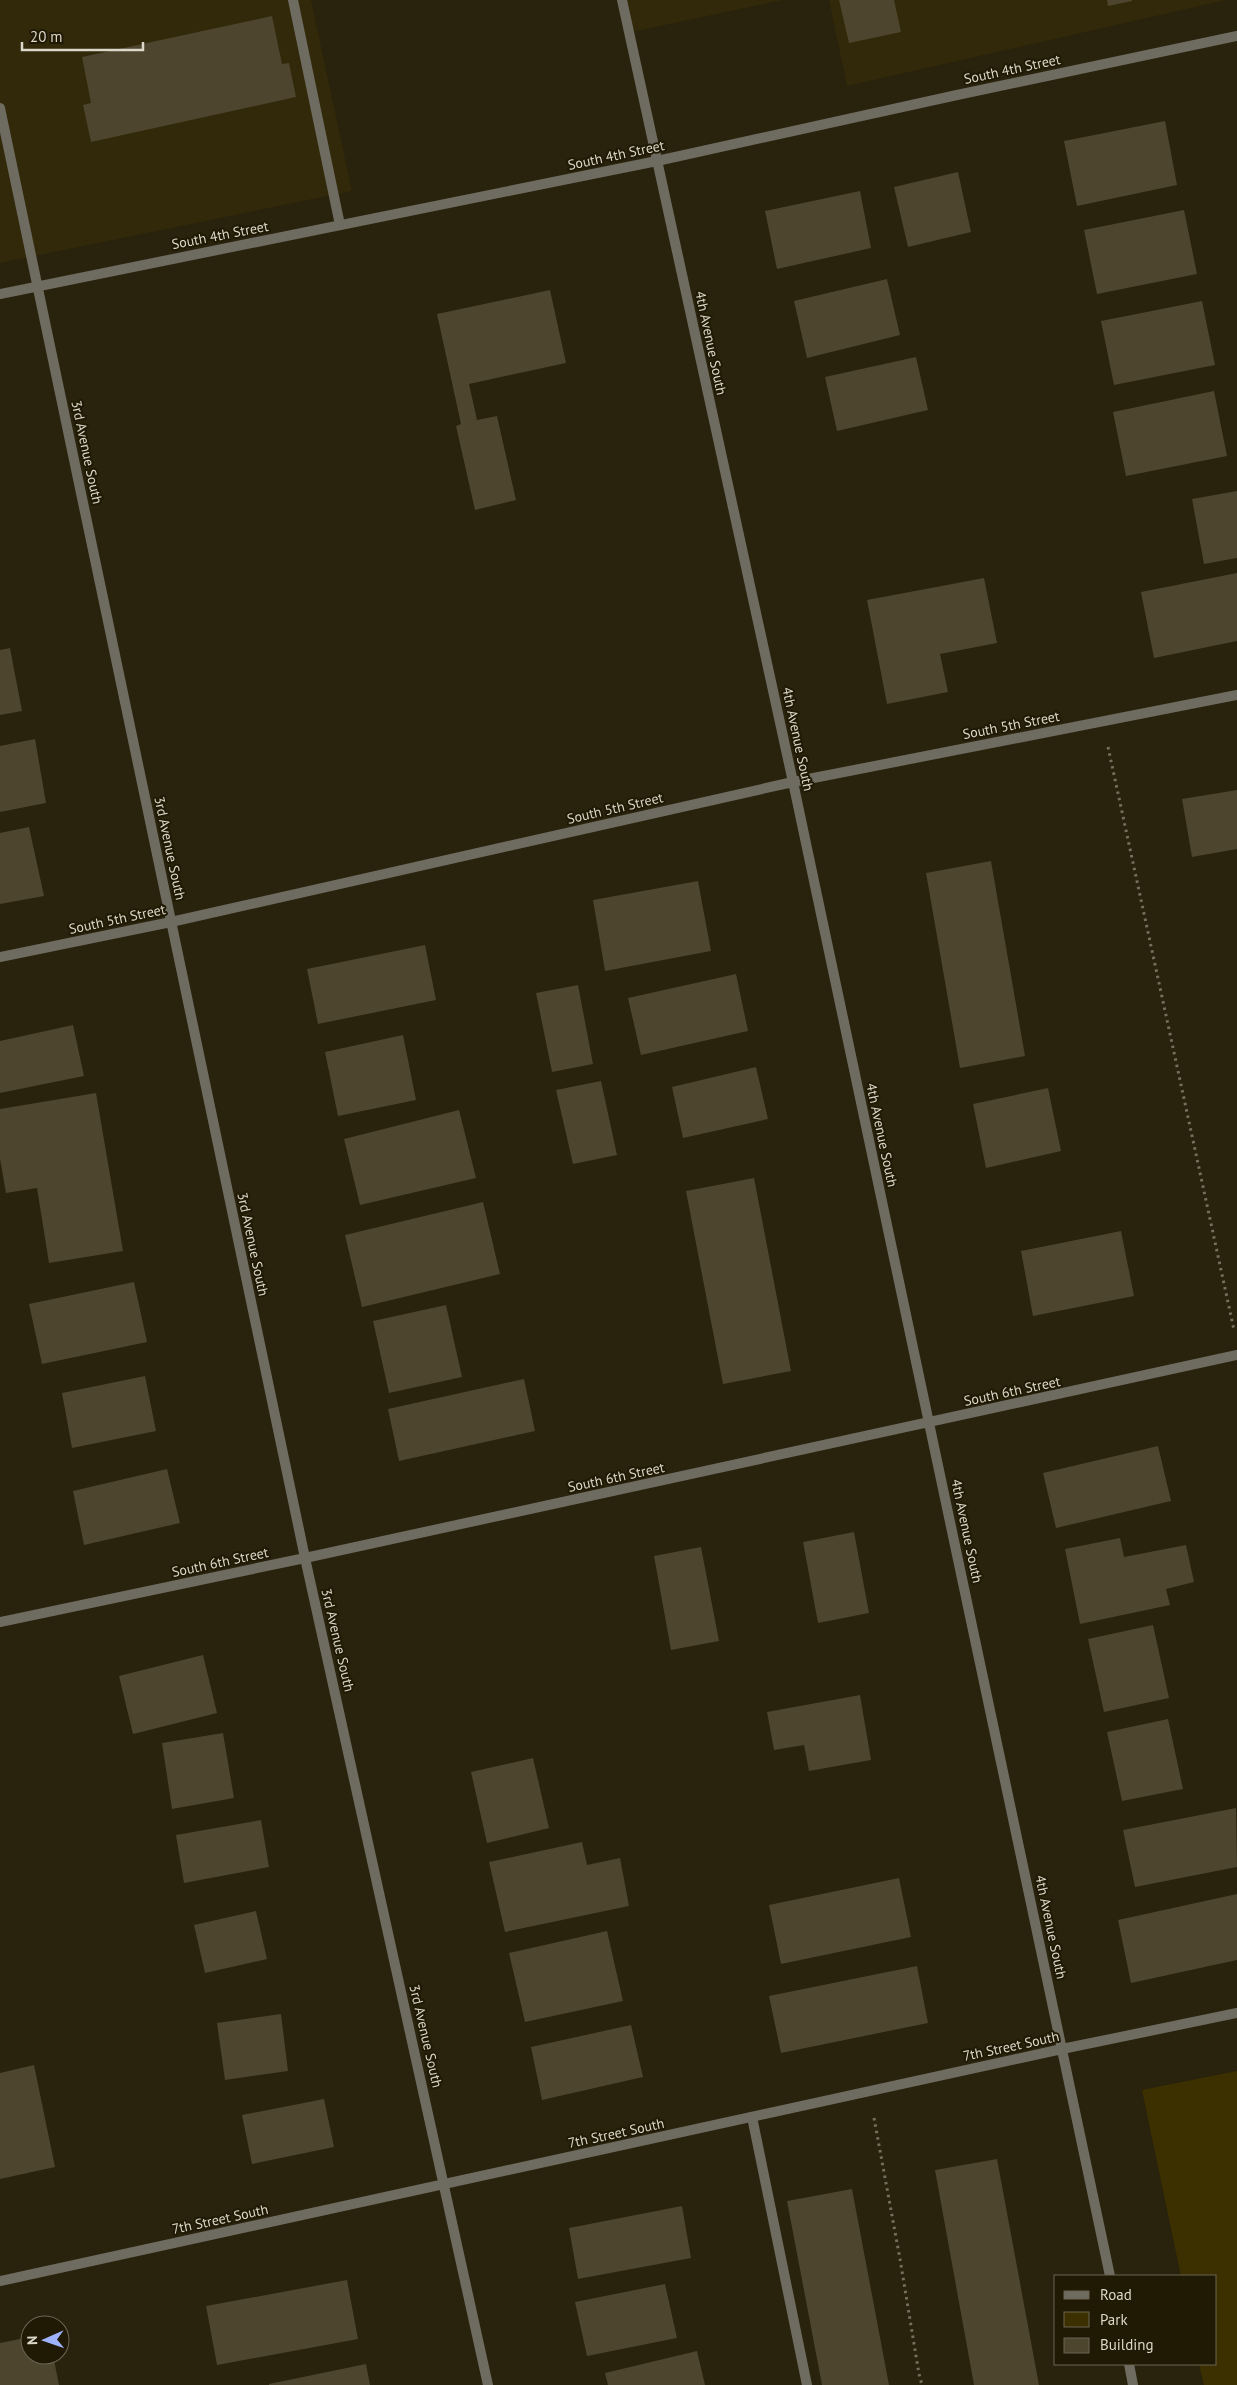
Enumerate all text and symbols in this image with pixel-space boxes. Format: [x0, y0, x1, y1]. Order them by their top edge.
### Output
scale bar [22, 20, 144, 52]
text: 20 m [30, 27, 63, 46]
street label: South 4th Street [962, 50, 1062, 88]
street label: South 4th Street [566, 136, 666, 174]
street label: South 4th Street [170, 217, 270, 253]
street label: 4th Avenue South [691, 289, 731, 397]
street label: 3rd Avenue South [67, 399, 107, 505]
street label: 4th Avenue South [778, 685, 818, 793]
street label: South 5th Street [961, 707, 1061, 743]
street label: South 5th Street [565, 788, 665, 828]
street label: 3rd Avenue South [150, 795, 190, 901]
street label: South 5th Street [67, 900, 167, 938]
street label: 4th Avenue South [862, 1081, 902, 1189]
street label: 3rd Avenue South [233, 1191, 273, 1297]
street label: South 6th Street [962, 1372, 1062, 1410]
street label: South 6th Street [566, 1458, 666, 1496]
street label: 4th Avenue South [947, 1477, 987, 1585]
street label: South 6th Street [170, 1543, 270, 1581]
street label: 3rd Avenue South [317, 1587, 359, 1693]
street label: 4th Avenue South [1031, 1873, 1071, 1981]
street label: 3rd Avenue South [405, 1983, 447, 2089]
street label: 7th Street South [961, 2027, 1061, 2065]
street label: 7th Street South [566, 2114, 666, 2152]
street label: 7th Street South [170, 2200, 270, 2238]
legend [1054, 2275, 1217, 2365]
text: Road [1100, 2285, 1132, 2304]
text: Park [1100, 2310, 1128, 2329]
north arrow [20, 2315, 70, 2365]
text: Building [1100, 2335, 1154, 2354]
text: N [23, 2336, 41, 2345]

